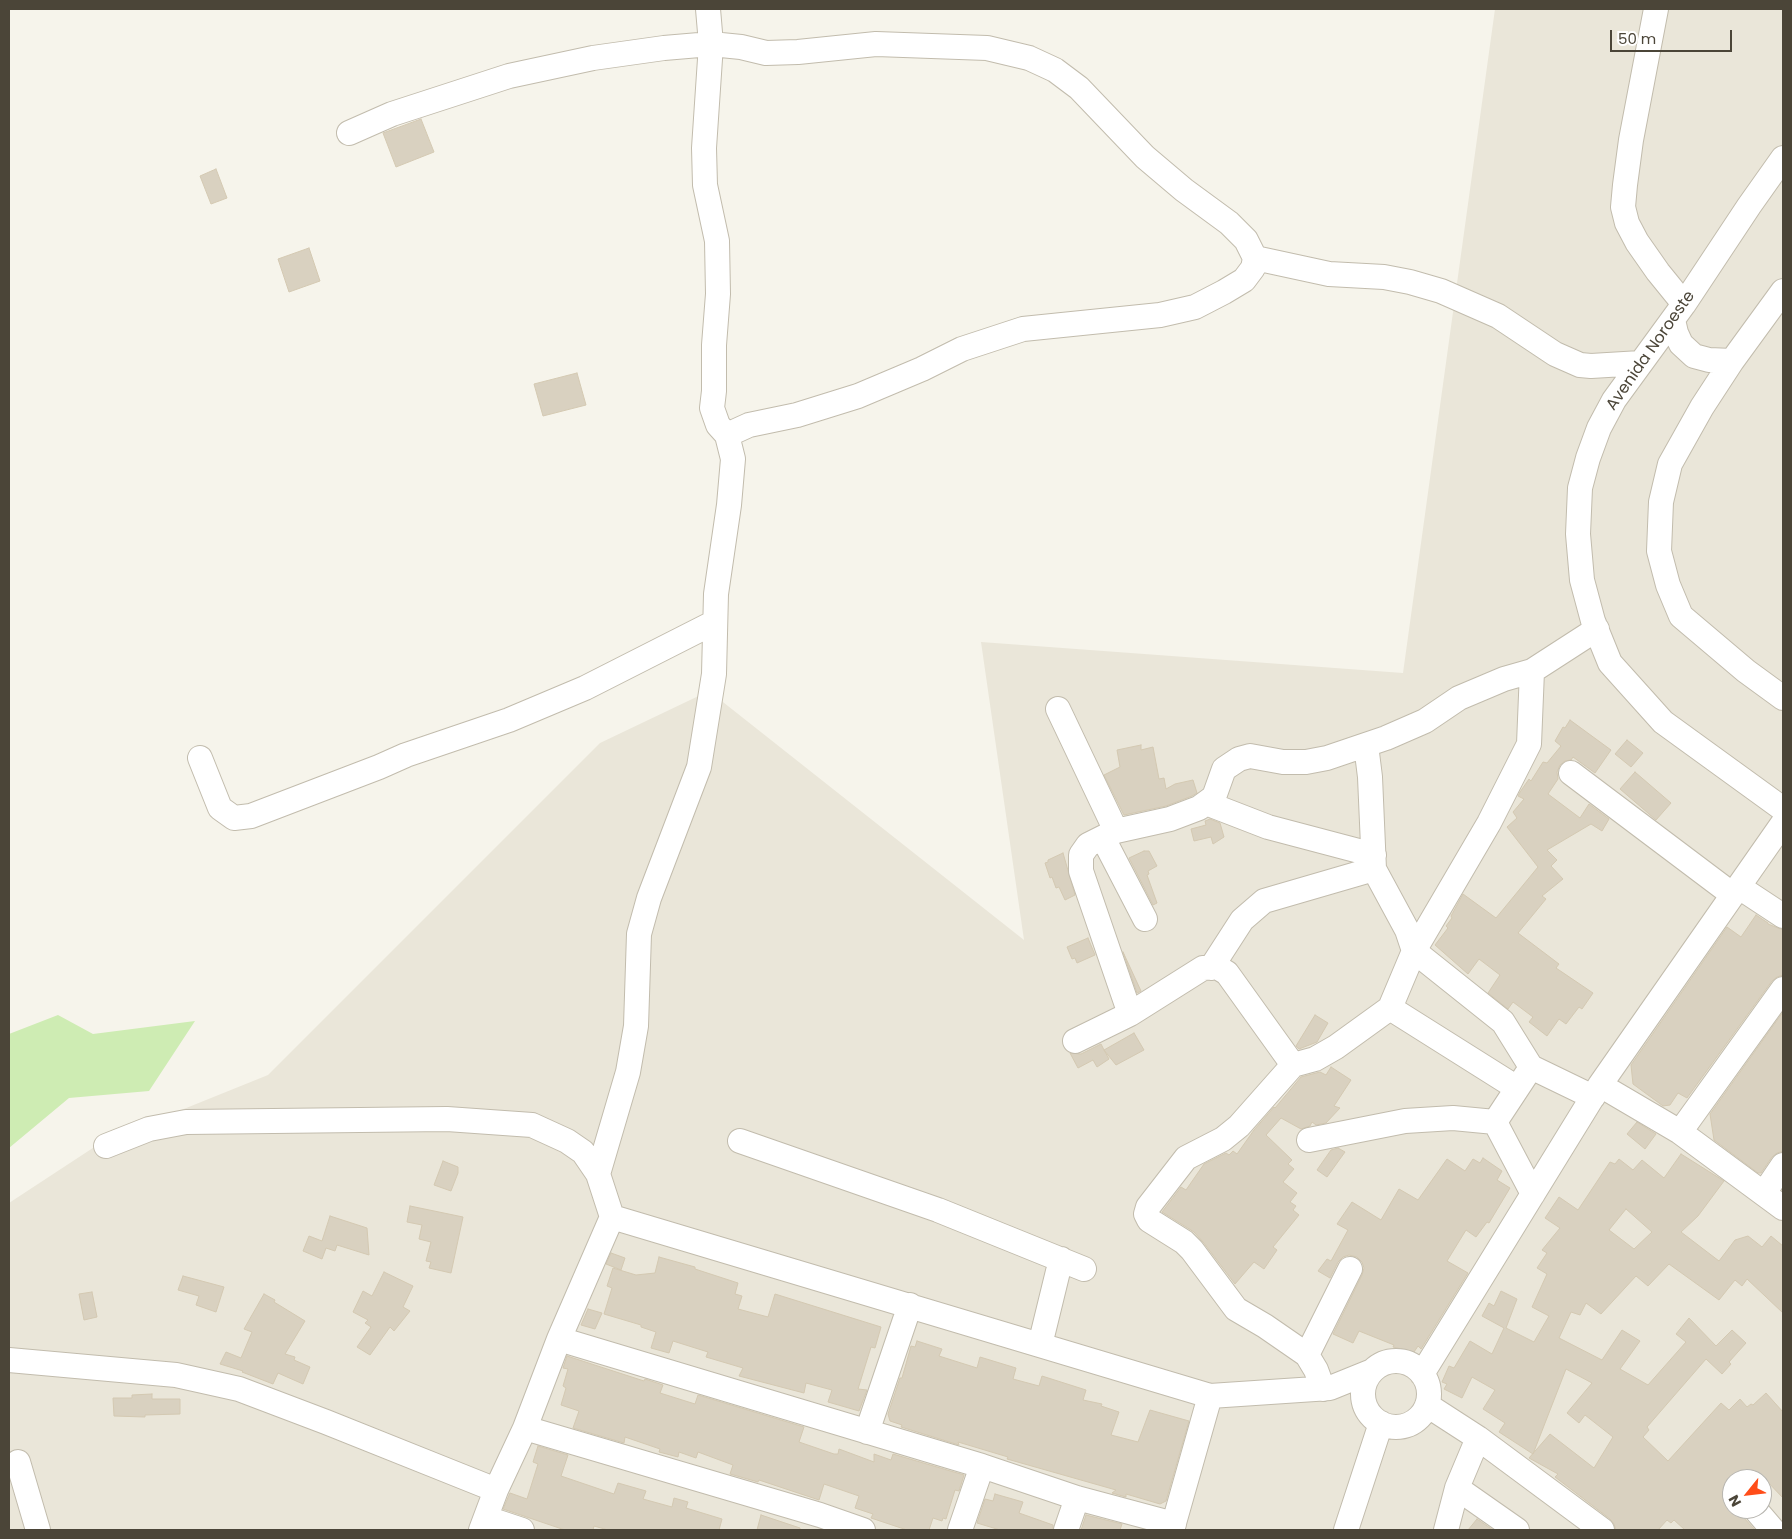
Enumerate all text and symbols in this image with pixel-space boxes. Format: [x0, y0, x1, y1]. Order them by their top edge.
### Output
scale bar [1612, 20, 1734, 52]
text: 50 m [1618, 28, 1656, 49]
street label: Avenida Noroeste [1603, 288, 1699, 414]
north arrow [1722, 1469, 1772, 1519]
text: N [1723, 1491, 1746, 1510]

